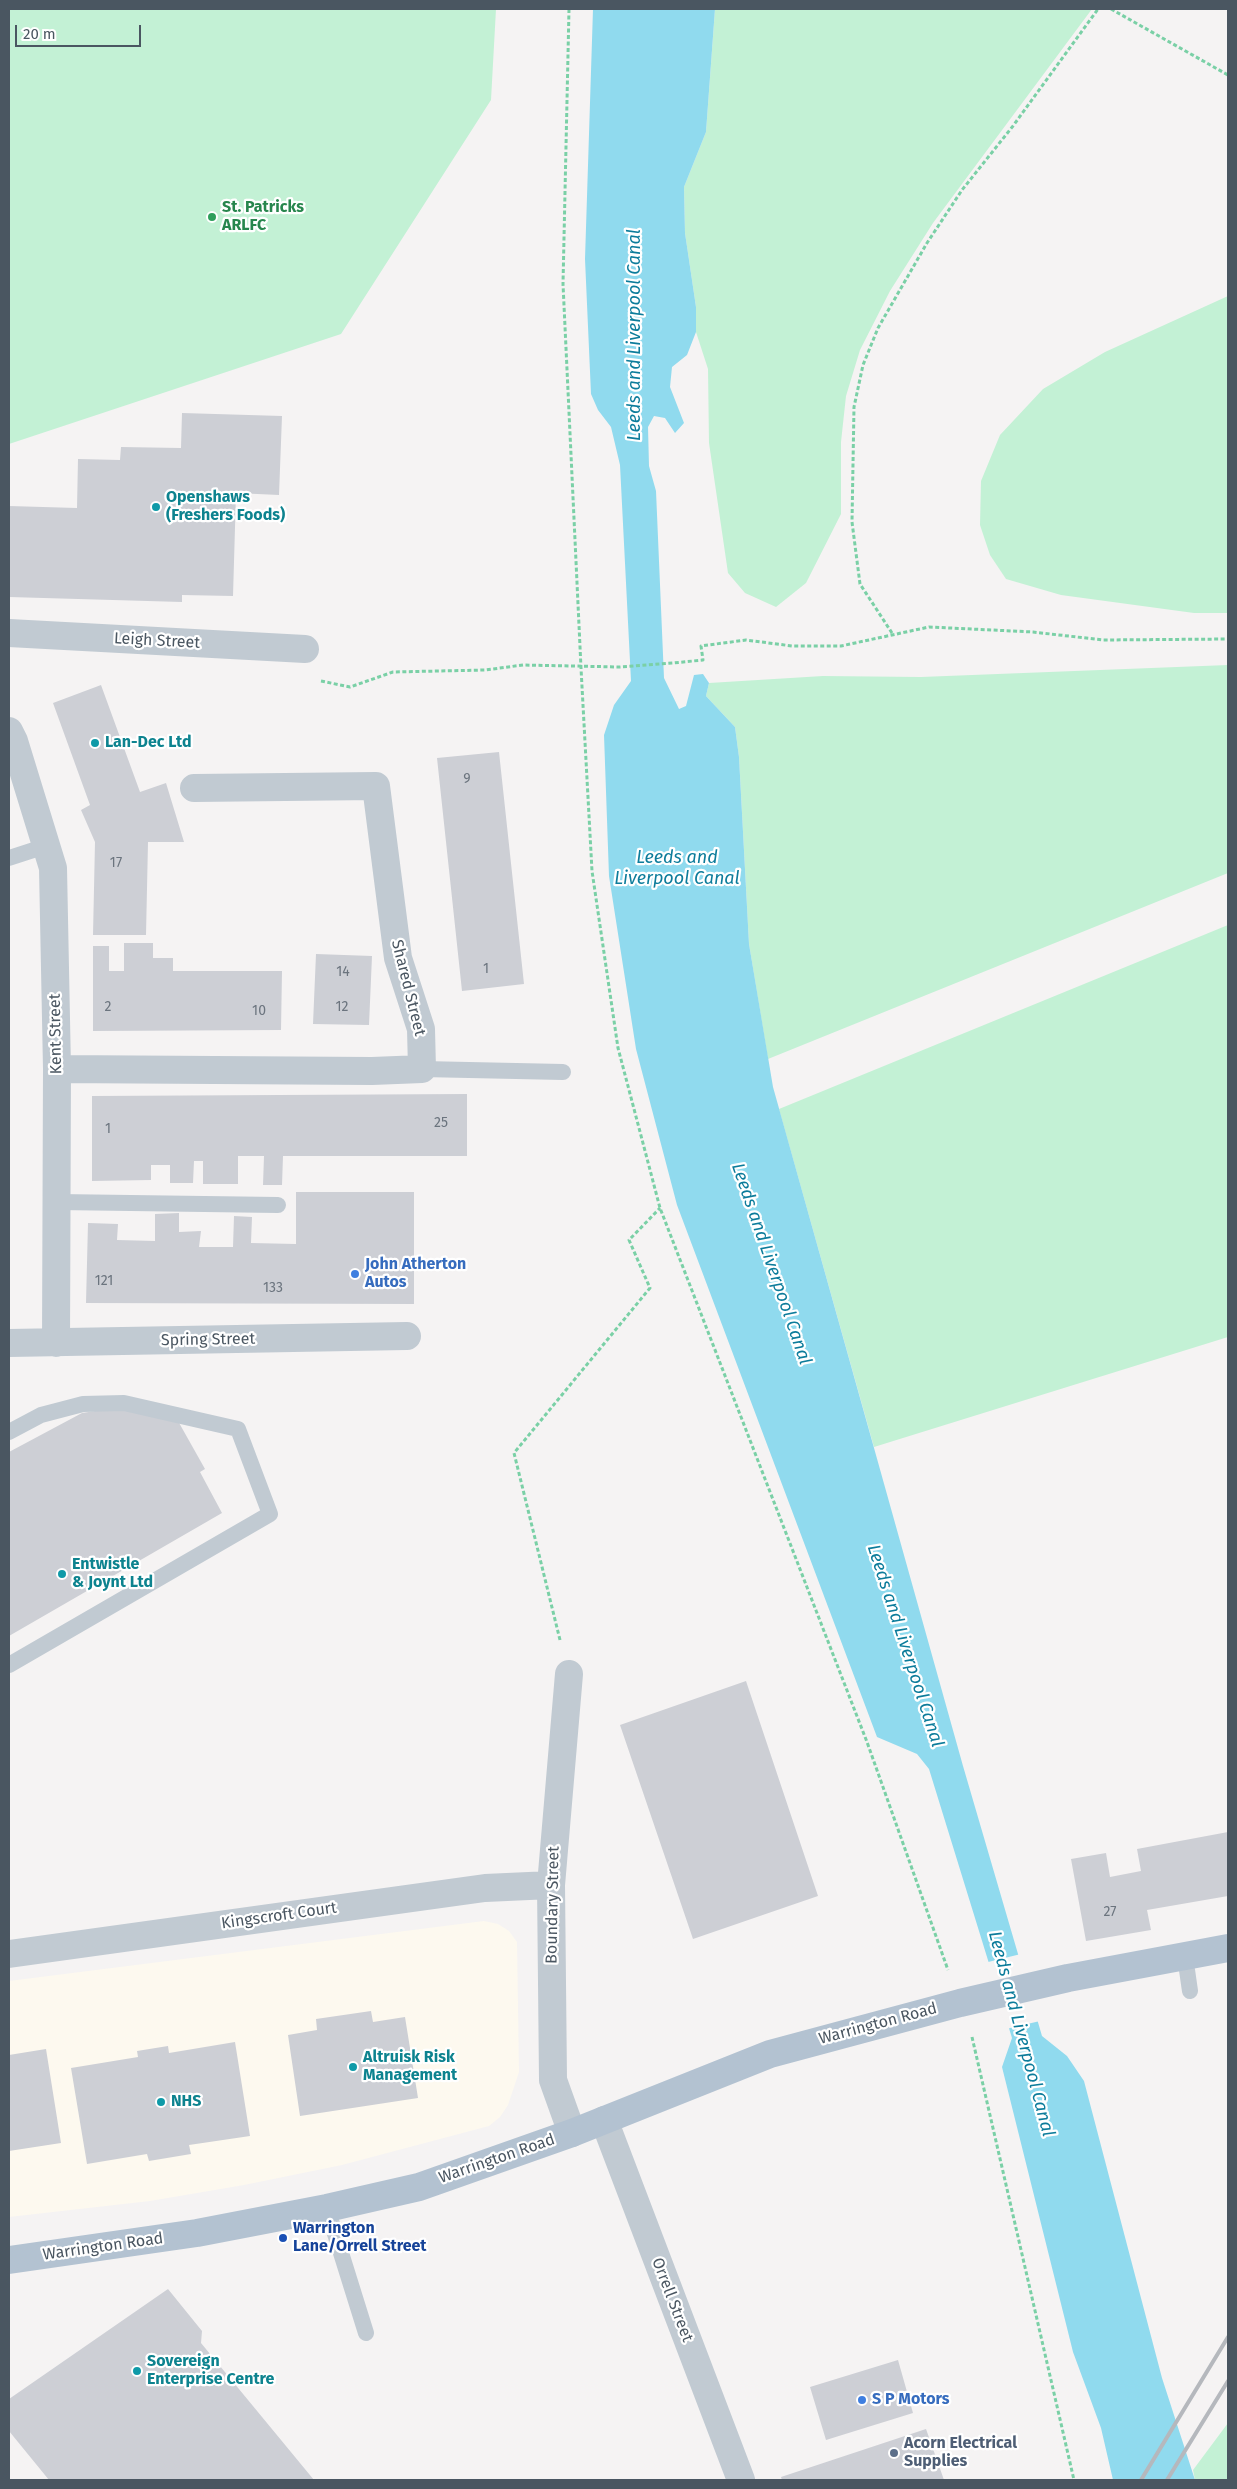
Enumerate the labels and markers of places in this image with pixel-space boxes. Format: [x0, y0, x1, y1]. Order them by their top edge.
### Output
place label: St. Patricks ARLFC [222, 198, 304, 236]
marker: St. Patricks ARLFC [206, 211, 218, 223]
place label: Openshaws (Freshers Foods) [166, 488, 285, 526]
marker: Openshaws (Freshers Foods) [150, 501, 162, 513]
place label: Lan-Dec Ltd [105, 733, 192, 753]
marker: Lan-Dec Ltd [89, 737, 101, 749]
place label: John Atherton Autos [365, 1255, 466, 1293]
marker: John Atherton Autos [349, 1268, 361, 1280]
place label: Entwistle & Joynt Ltd [72, 1555, 153, 1593]
marker: Entwistle & Joynt Ltd [56, 1568, 68, 1580]
place label: Altruisk Risk Management [363, 2048, 457, 2086]
marker: Altruisk Risk Management [347, 2061, 359, 2073]
place label: NHS [171, 2092, 201, 2112]
marker: NHS [155, 2096, 167, 2108]
place label: Warrington Lane/Orrell Street [293, 2219, 427, 2257]
marker: Warrington Lane/Orrell Street [277, 2232, 289, 2244]
place label: Sovereign Enterprise Centre [147, 2352, 274, 2390]
marker: Sovereign Enterprise Centre [131, 2365, 143, 2377]
place label: S P Motors [872, 2390, 949, 2410]
marker: S P Motors [856, 2394, 868, 2406]
place label: Acorn Electrical Supplies [904, 2434, 1017, 2472]
marker: Acorn Electrical Supplies [888, 2447, 900, 2459]

